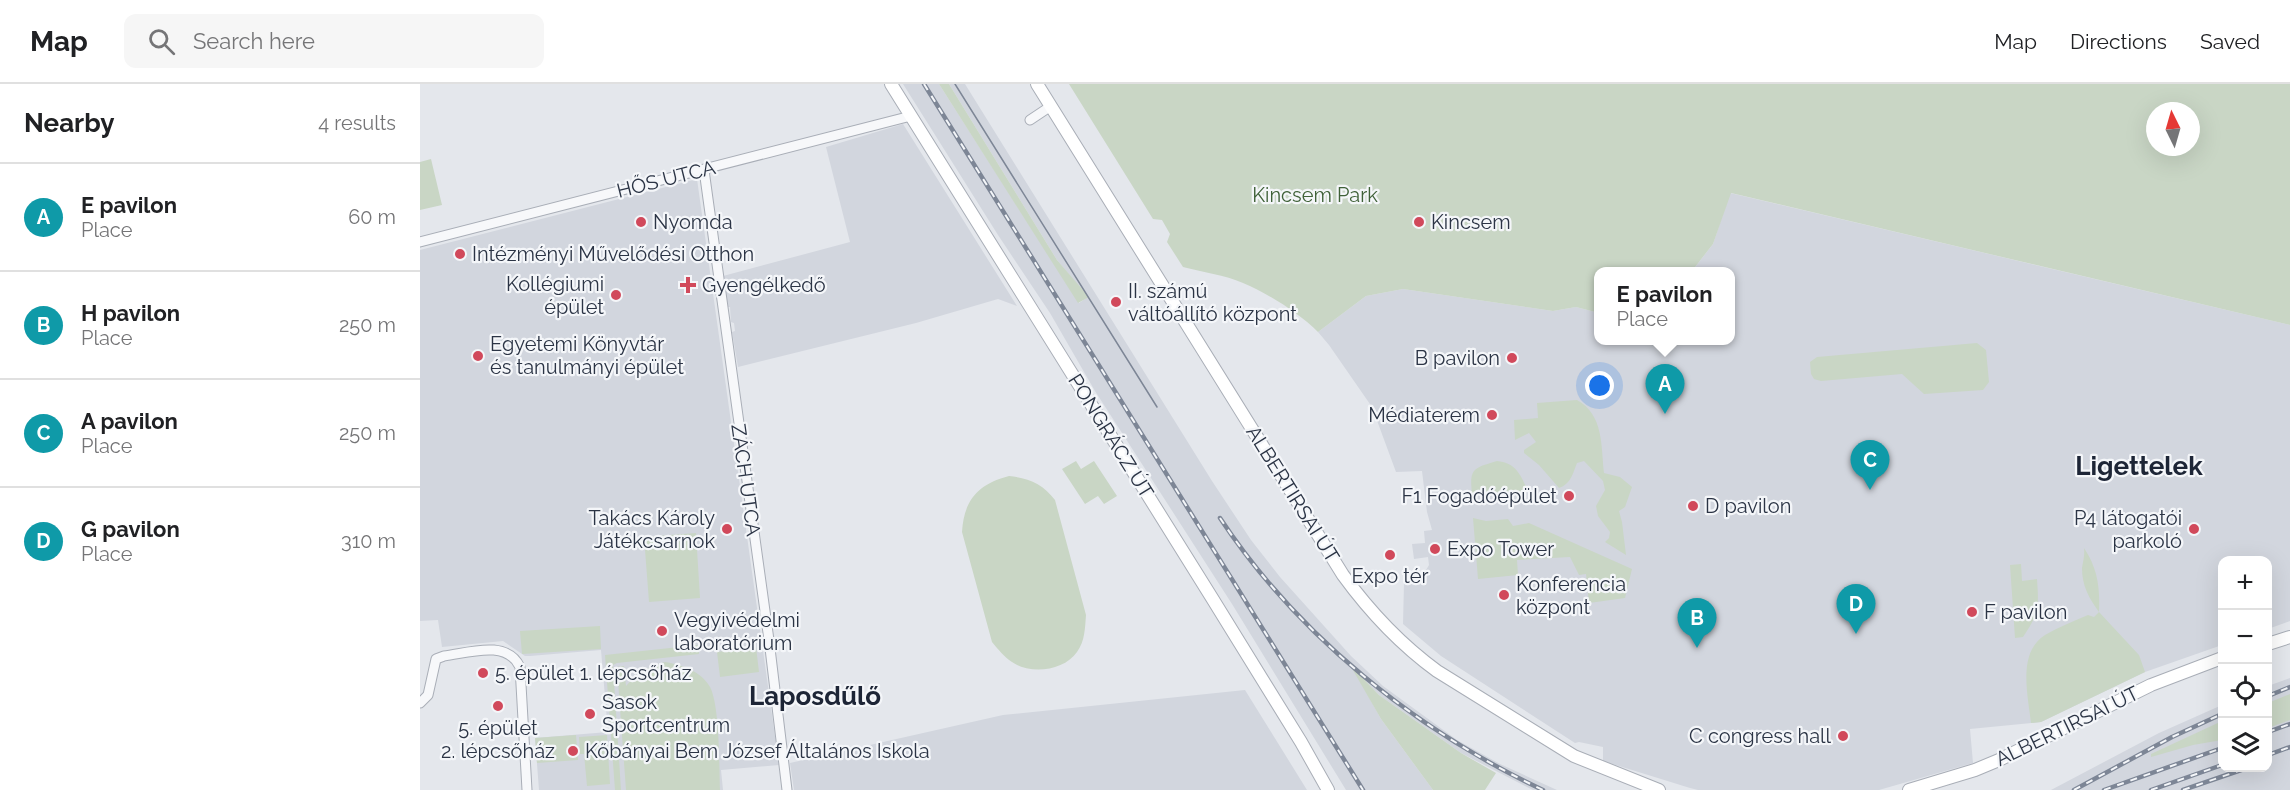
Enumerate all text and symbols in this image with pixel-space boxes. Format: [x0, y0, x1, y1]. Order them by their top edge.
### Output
search box [124, 14, 544, 68]
text: Map [30, 25, 88, 58]
icon: search [145, 25, 178, 58]
text: Search here [193, 28, 315, 54]
text: Map [1994, 29, 2037, 54]
text: Directions [2070, 29, 2167, 54]
text: Saved [2200, 29, 2260, 54]
north arrow [2146, 102, 2200, 156]
text: Nearby [24, 108, 114, 138]
text: 4 results [318, 111, 396, 135]
street label: HŐS UTCA [614, 155, 718, 203]
park label: Kincsem Park [1252, 183, 1378, 207]
text: E pavilon [81, 192, 177, 218]
text: A [37, 205, 50, 229]
text: 60 m [348, 205, 396, 229]
place label: Nyomda [653, 210, 733, 234]
place label: Kincsem [1431, 210, 1511, 234]
marker: Nyomda [634, 215, 648, 229]
marker: Kincsem [1412, 215, 1426, 229]
text: Place [81, 218, 132, 242]
place label: Intézményi Művelődési Otthon [472, 242, 754, 266]
marker: Intézményi Művelődési Otthon [453, 247, 467, 261]
popup [1594, 267, 1735, 345]
place label: Kollégiumi épület [506, 272, 604, 319]
place label: Gyengélkedő [702, 273, 826, 297]
marker: Gyengélkedő [679, 276, 697, 294]
place label: II. számú váltóállító központ [1128, 279, 1297, 326]
text: E pavilon [1617, 281, 1712, 307]
marker: Kollégiumi épület [609, 288, 623, 302]
marker: II. számú váltóállító központ [1109, 295, 1123, 309]
text: H pavilon [81, 300, 180, 326]
text: Place [1617, 307, 1668, 331]
text: B [37, 313, 50, 337]
text: 250 m [339, 313, 396, 337]
text: Place [81, 326, 132, 350]
place label: Egyetemi Könyvtár és tanulmányi épület [490, 332, 684, 379]
place label: B pavilon [1415, 346, 1500, 370]
marker: Egyetemi Könyvtár és tanulmányi épület [471, 349, 485, 363]
marker: B pavilon [1505, 351, 1519, 365]
pin: A [1646, 364, 1684, 414]
street label: PONGRÁCZ ÚT [1063, 369, 1159, 503]
your location [1585, 371, 1614, 400]
place label: Médiaterem [1368, 403, 1480, 427]
text: A pavilon [81, 408, 178, 434]
marker: Médiaterem [1485, 408, 1499, 422]
text: C [37, 421, 50, 445]
text: 250 m [339, 421, 396, 445]
street label: ALBERTIRSAI ÚT [1241, 421, 1345, 567]
street label: ZÁCH UTCA [726, 422, 766, 538]
text: Place [81, 434, 132, 458]
pin: C [1850, 440, 1890, 490]
district label: Ligettelek [2075, 451, 2203, 481]
place label: F1 Fogadóépület [1402, 484, 1557, 508]
marker: F1 Fogadóépület [1562, 489, 1576, 503]
place label: D pavilon [1705, 494, 1791, 518]
marker: D pavilon [1686, 499, 1700, 513]
place label: Takács Károly Játékcsarnok [588, 506, 715, 553]
place label: P4 látogatói parkoló [2074, 506, 2182, 553]
text: G pavilon [81, 516, 180, 542]
marker: Takács Károly Játékcsarnok [720, 522, 734, 536]
marker: P4 látogatói parkoló [2187, 522, 2201, 536]
text: D [36, 529, 51, 553]
text: 310 m [341, 529, 396, 553]
place label: Expo Tower [1447, 537, 1554, 561]
text: Place [81, 542, 132, 566]
marker: Expo Tower [1428, 542, 1442, 556]
marker: Expo tér [1383, 548, 1397, 562]
map controls [2218, 556, 2272, 772]
button: + [2218, 556, 2272, 610]
place label: Expo tér [1352, 564, 1428, 588]
place label: Konferencia központ [1516, 572, 1626, 619]
pin: D [1836, 584, 1876, 634]
marker: Konferencia központ [1497, 588, 1511, 602]
pin: B [1678, 598, 1716, 648]
place label: F pavilon [1984, 600, 2067, 624]
marker: F pavilon [1965, 605, 1979, 619]
place label: Vegyivédelmi laboratórium [674, 608, 800, 655]
button: − [2218, 610, 2272, 664]
marker: Vegyivédelmi laboratórium [655, 624, 669, 638]
place label: 5. épület 1. lépcsőház [495, 661, 692, 685]
button: locate [2218, 664, 2272, 718]
marker: 5. épület 1. lépcsőház [476, 666, 490, 680]
district label: Laposdűlő [749, 681, 881, 711]
street label: ALBERTIRSAI ÚT [1991, 681, 2143, 771]
place label: Sasok Sportcentrum [602, 690, 730, 737]
marker: 5. épület 2. lépcsőház [491, 699, 505, 713]
marker: Sasok Sportcentrum [583, 707, 597, 721]
place label: 5. épület 2. lépcsőház [441, 716, 555, 763]
button: layers [2218, 718, 2272, 772]
place label: C congress hall [1689, 724, 1832, 748]
marker: C congress hall [1836, 729, 1850, 743]
place label: Kőbányai Bem József Általános Iskola [585, 739, 930, 763]
marker: Kőbányai Bem József Általános Iskola [566, 744, 580, 758]

